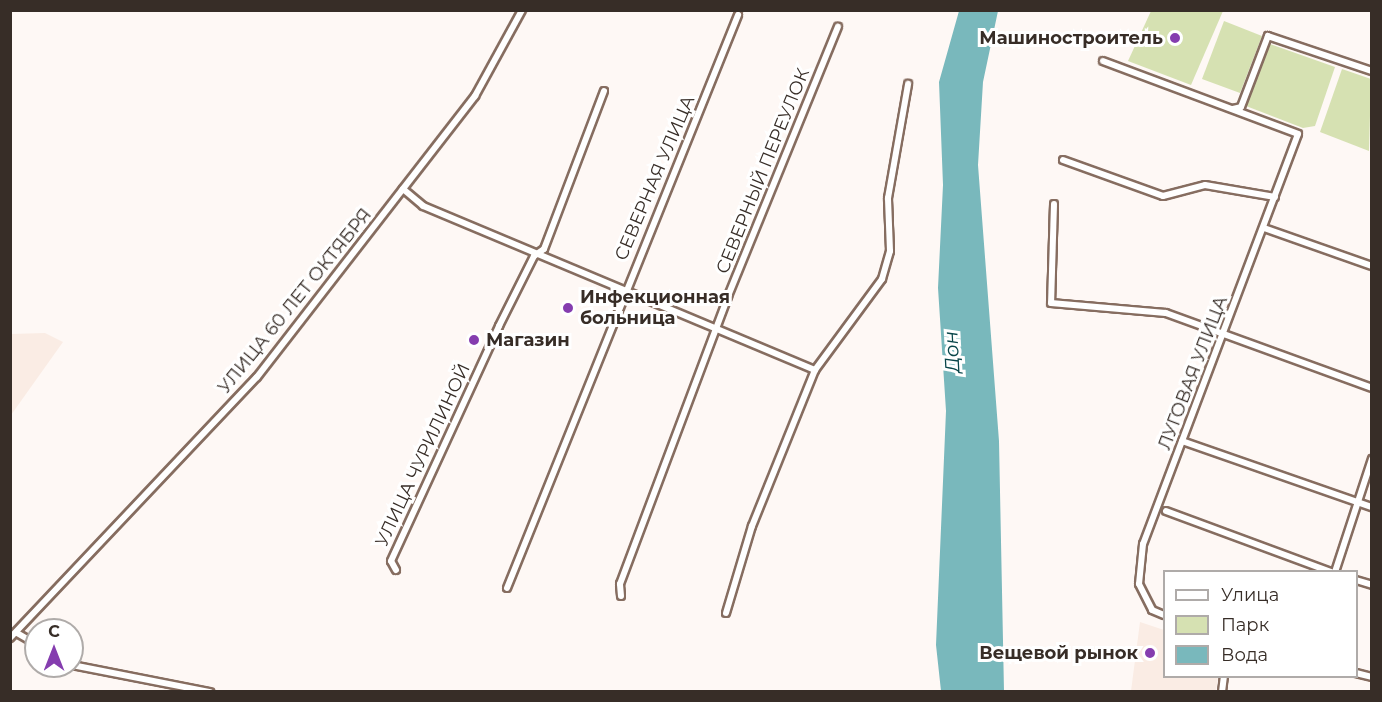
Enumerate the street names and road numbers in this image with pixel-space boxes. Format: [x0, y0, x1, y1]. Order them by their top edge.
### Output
street label: СЕВЕРНЫЙ ПЕРЕУЛОК [712, 65, 814, 277]
street label: СЕВЕРНАЯ УЛИЦА [610, 92, 700, 264]
street label: УЛИЦА 60 ЛЕТ ОКТЯБРЯ [214, 204, 376, 398]
street label: ЛУГОВАЯ УЛИЦА [1154, 293, 1232, 453]
street label: УЛИЦА ЧУРИЛИНОЙ [371, 360, 475, 550]

